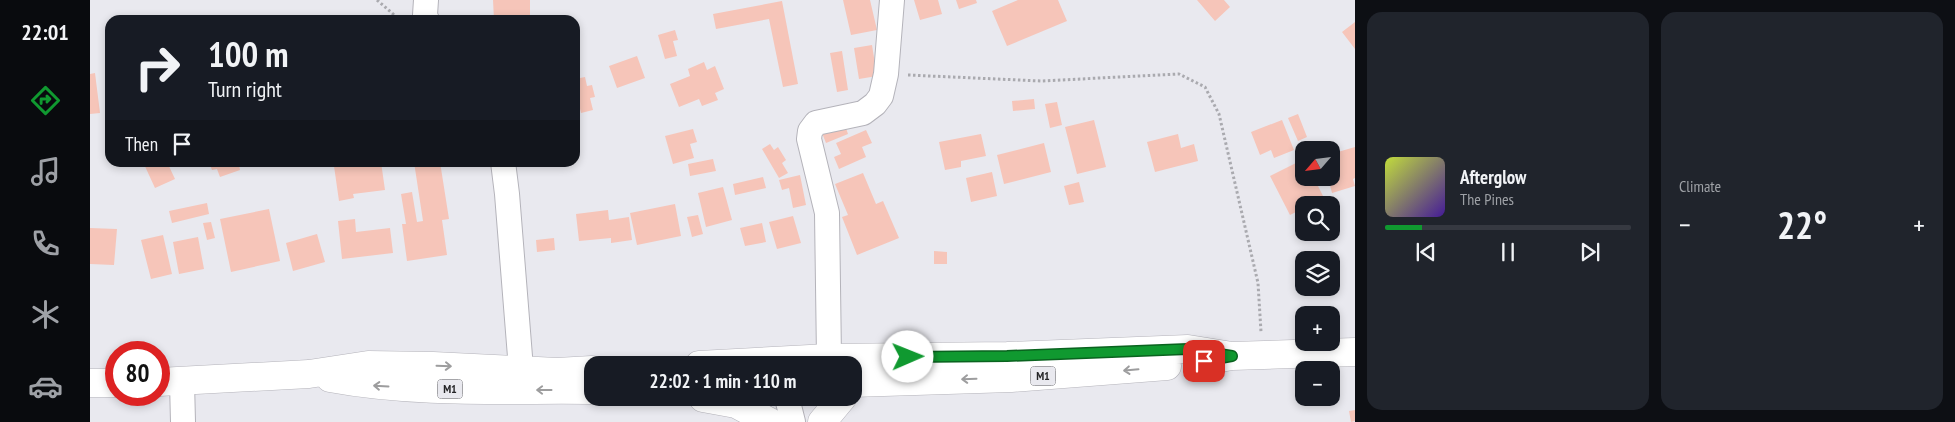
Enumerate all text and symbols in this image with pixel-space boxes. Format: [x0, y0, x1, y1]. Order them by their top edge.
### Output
text: 22:01 [21, 18, 69, 46]
text: 100 m [208, 31, 289, 77]
icon: right [125, 35, 190, 100]
text: Turn right [208, 75, 282, 103]
icon: directions [28, 83, 63, 118]
icon: arrive [168, 130, 196, 158]
text: Then [125, 132, 158, 156]
north arrow [1295, 141, 1340, 186]
map controls [1295, 141, 1340, 406]
icon: music [28, 154, 63, 189]
text: Afterglow [1460, 165, 1526, 189]
text: Climate [1679, 176, 1721, 196]
text: The Pines [1460, 189, 1514, 209]
button: search [1295, 196, 1340, 241]
text: 22° [1777, 200, 1827, 249]
text: − [1679, 206, 1691, 243]
text: + [1913, 206, 1925, 243]
icon: phone [28, 226, 63, 261]
icon: previous [1412, 238, 1440, 266]
icon: pause [1494, 238, 1522, 266]
icon: next [1576, 238, 1604, 266]
button: layers [1295, 251, 1340, 296]
icon: climate [28, 297, 63, 332]
button: + [1295, 306, 1340, 351]
position arrow [881, 330, 933, 382]
pin [1183, 340, 1225, 382]
speed limit sign: 80 [105, 341, 170, 406]
icon: arrive [1190, 347, 1218, 375]
button: − [1295, 361, 1340, 406]
one-way arrow [436, 362, 452, 371]
one-way arrow [1123, 365, 1139, 374]
road number: M1 [1030, 366, 1056, 386]
icon: car [28, 369, 63, 404]
text: 22:02 · 1 min · 110 m [650, 369, 796, 393]
one-way arrow [961, 374, 978, 384]
road number: M1 [438, 379, 462, 398]
one-way arrow [374, 381, 390, 390]
one-way arrow [536, 385, 552, 395]

